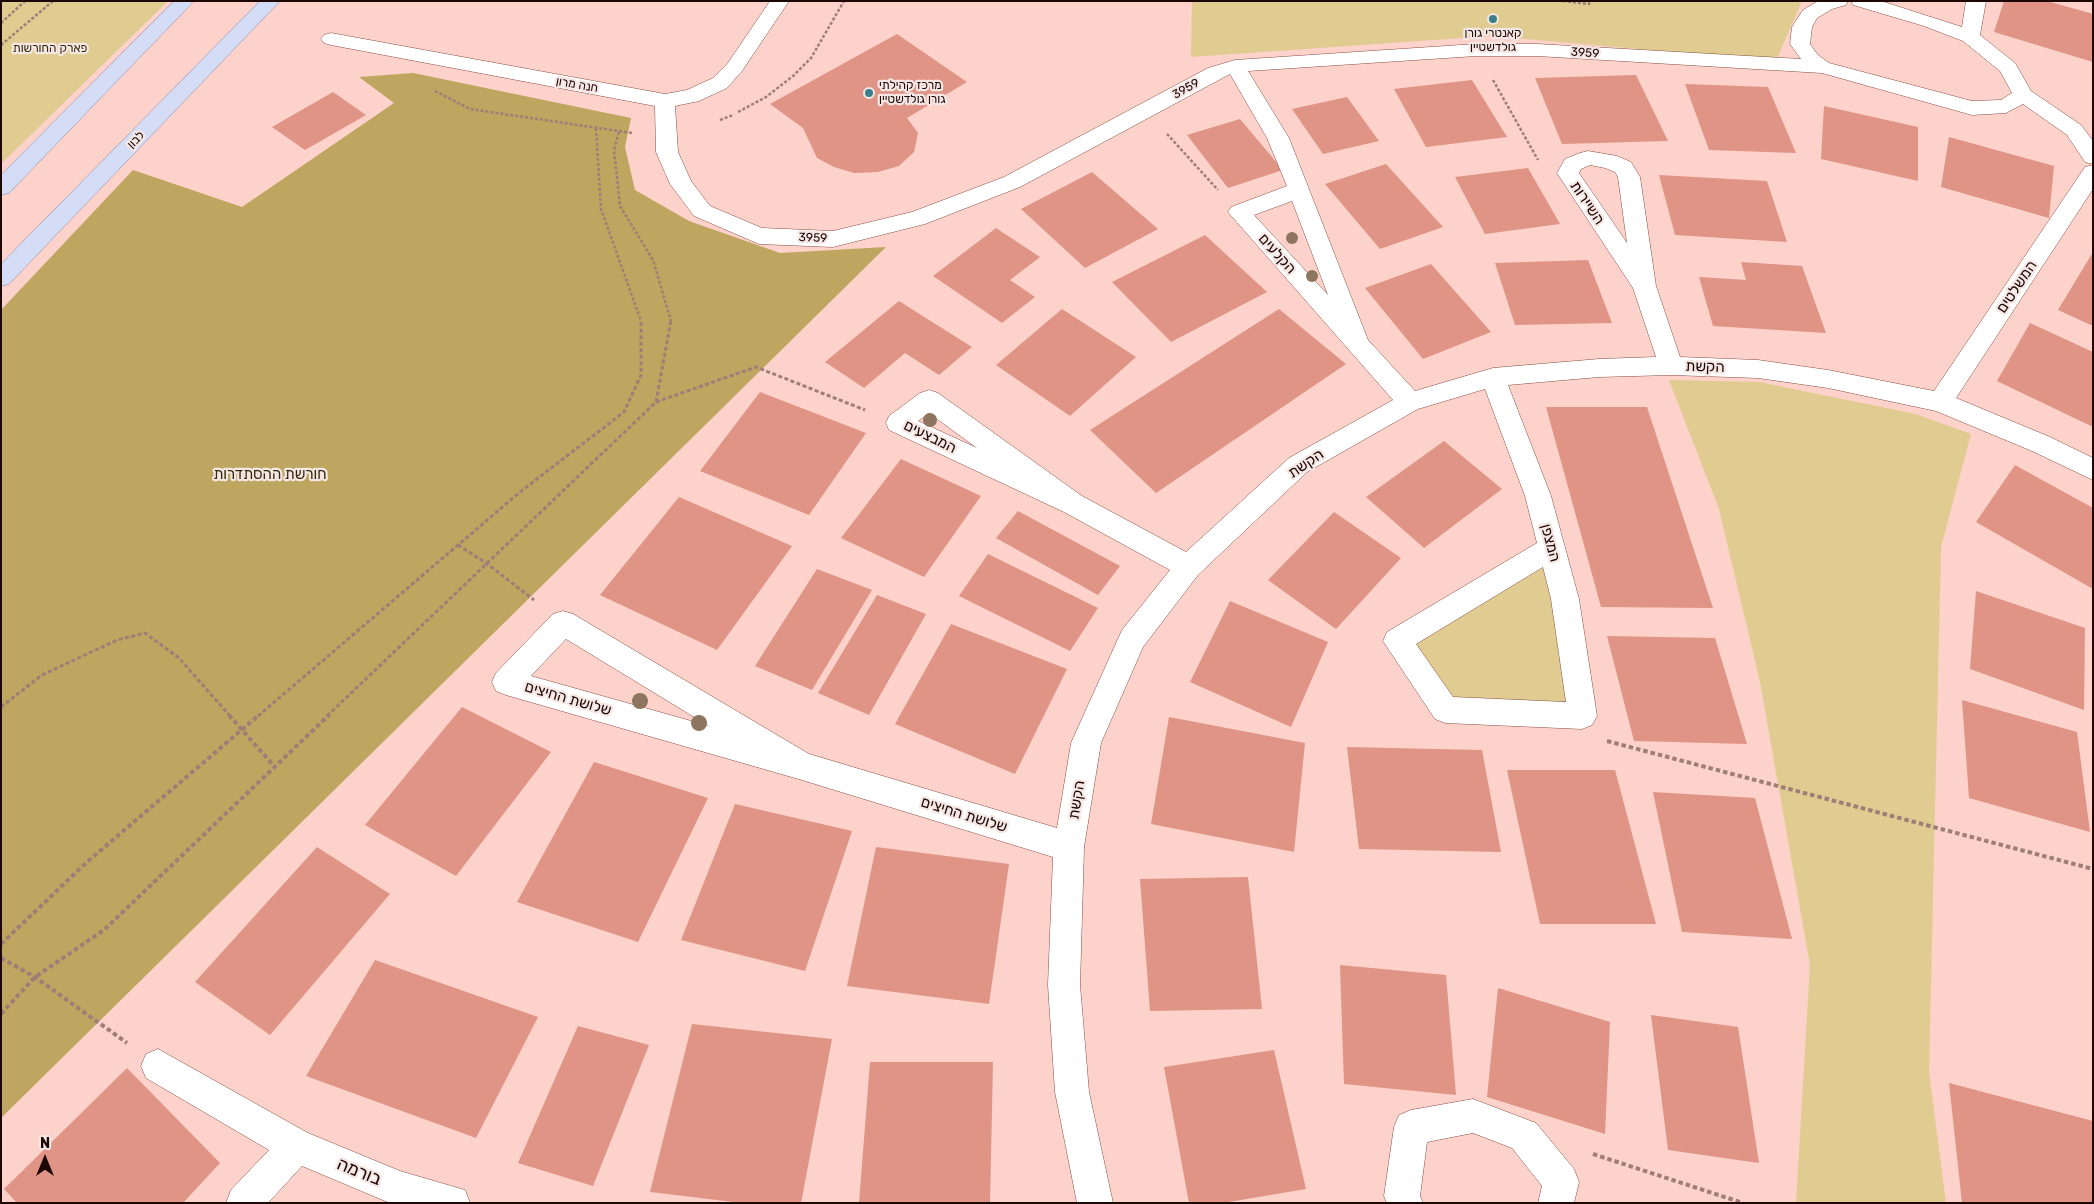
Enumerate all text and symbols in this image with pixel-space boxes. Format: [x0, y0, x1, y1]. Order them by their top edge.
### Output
marker: קאנטרי גורן גולדשטיין [1487, 13, 1499, 25]
place label: קאנטרי גורן גולדשטיין [1465, 27, 1521, 55]
park label: פארק החורשות [13, 42, 87, 56]
street label: 3959 [1570, 45, 1600, 61]
street label: חנה מרון [555, 74, 599, 96]
street label: 3959 [1170, 76, 1202, 102]
place label: מרכז קהילתי גורן גולדשטיין [879, 79, 946, 107]
marker: מרכז קהילתי גורן גולדשטיין [863, 87, 875, 99]
street label: לבון [124, 128, 148, 152]
street label: השיירות [1566, 178, 1608, 228]
street label: 3959 [798, 230, 828, 246]
street label: הקלעים [1254, 230, 1300, 278]
street label: המשלטים [1993, 257, 2041, 317]
street label: הקשת [1685, 357, 1725, 377]
street label: המבצעים [901, 417, 959, 457]
street label: הקשת [1285, 446, 1327, 482]
park label: חורשת ההסתדרות [213, 466, 327, 484]
street label: המצפן [1536, 522, 1564, 564]
street label: שלושת החיצים [523, 678, 613, 720]
street label: הקשת [1065, 779, 1089, 821]
street label: שלושת החיצים [919, 793, 1009, 837]
north arrow [20, 1134, 70, 1184]
text: N [40, 1135, 50, 1152]
street label: בורמה [334, 1153, 384, 1191]

